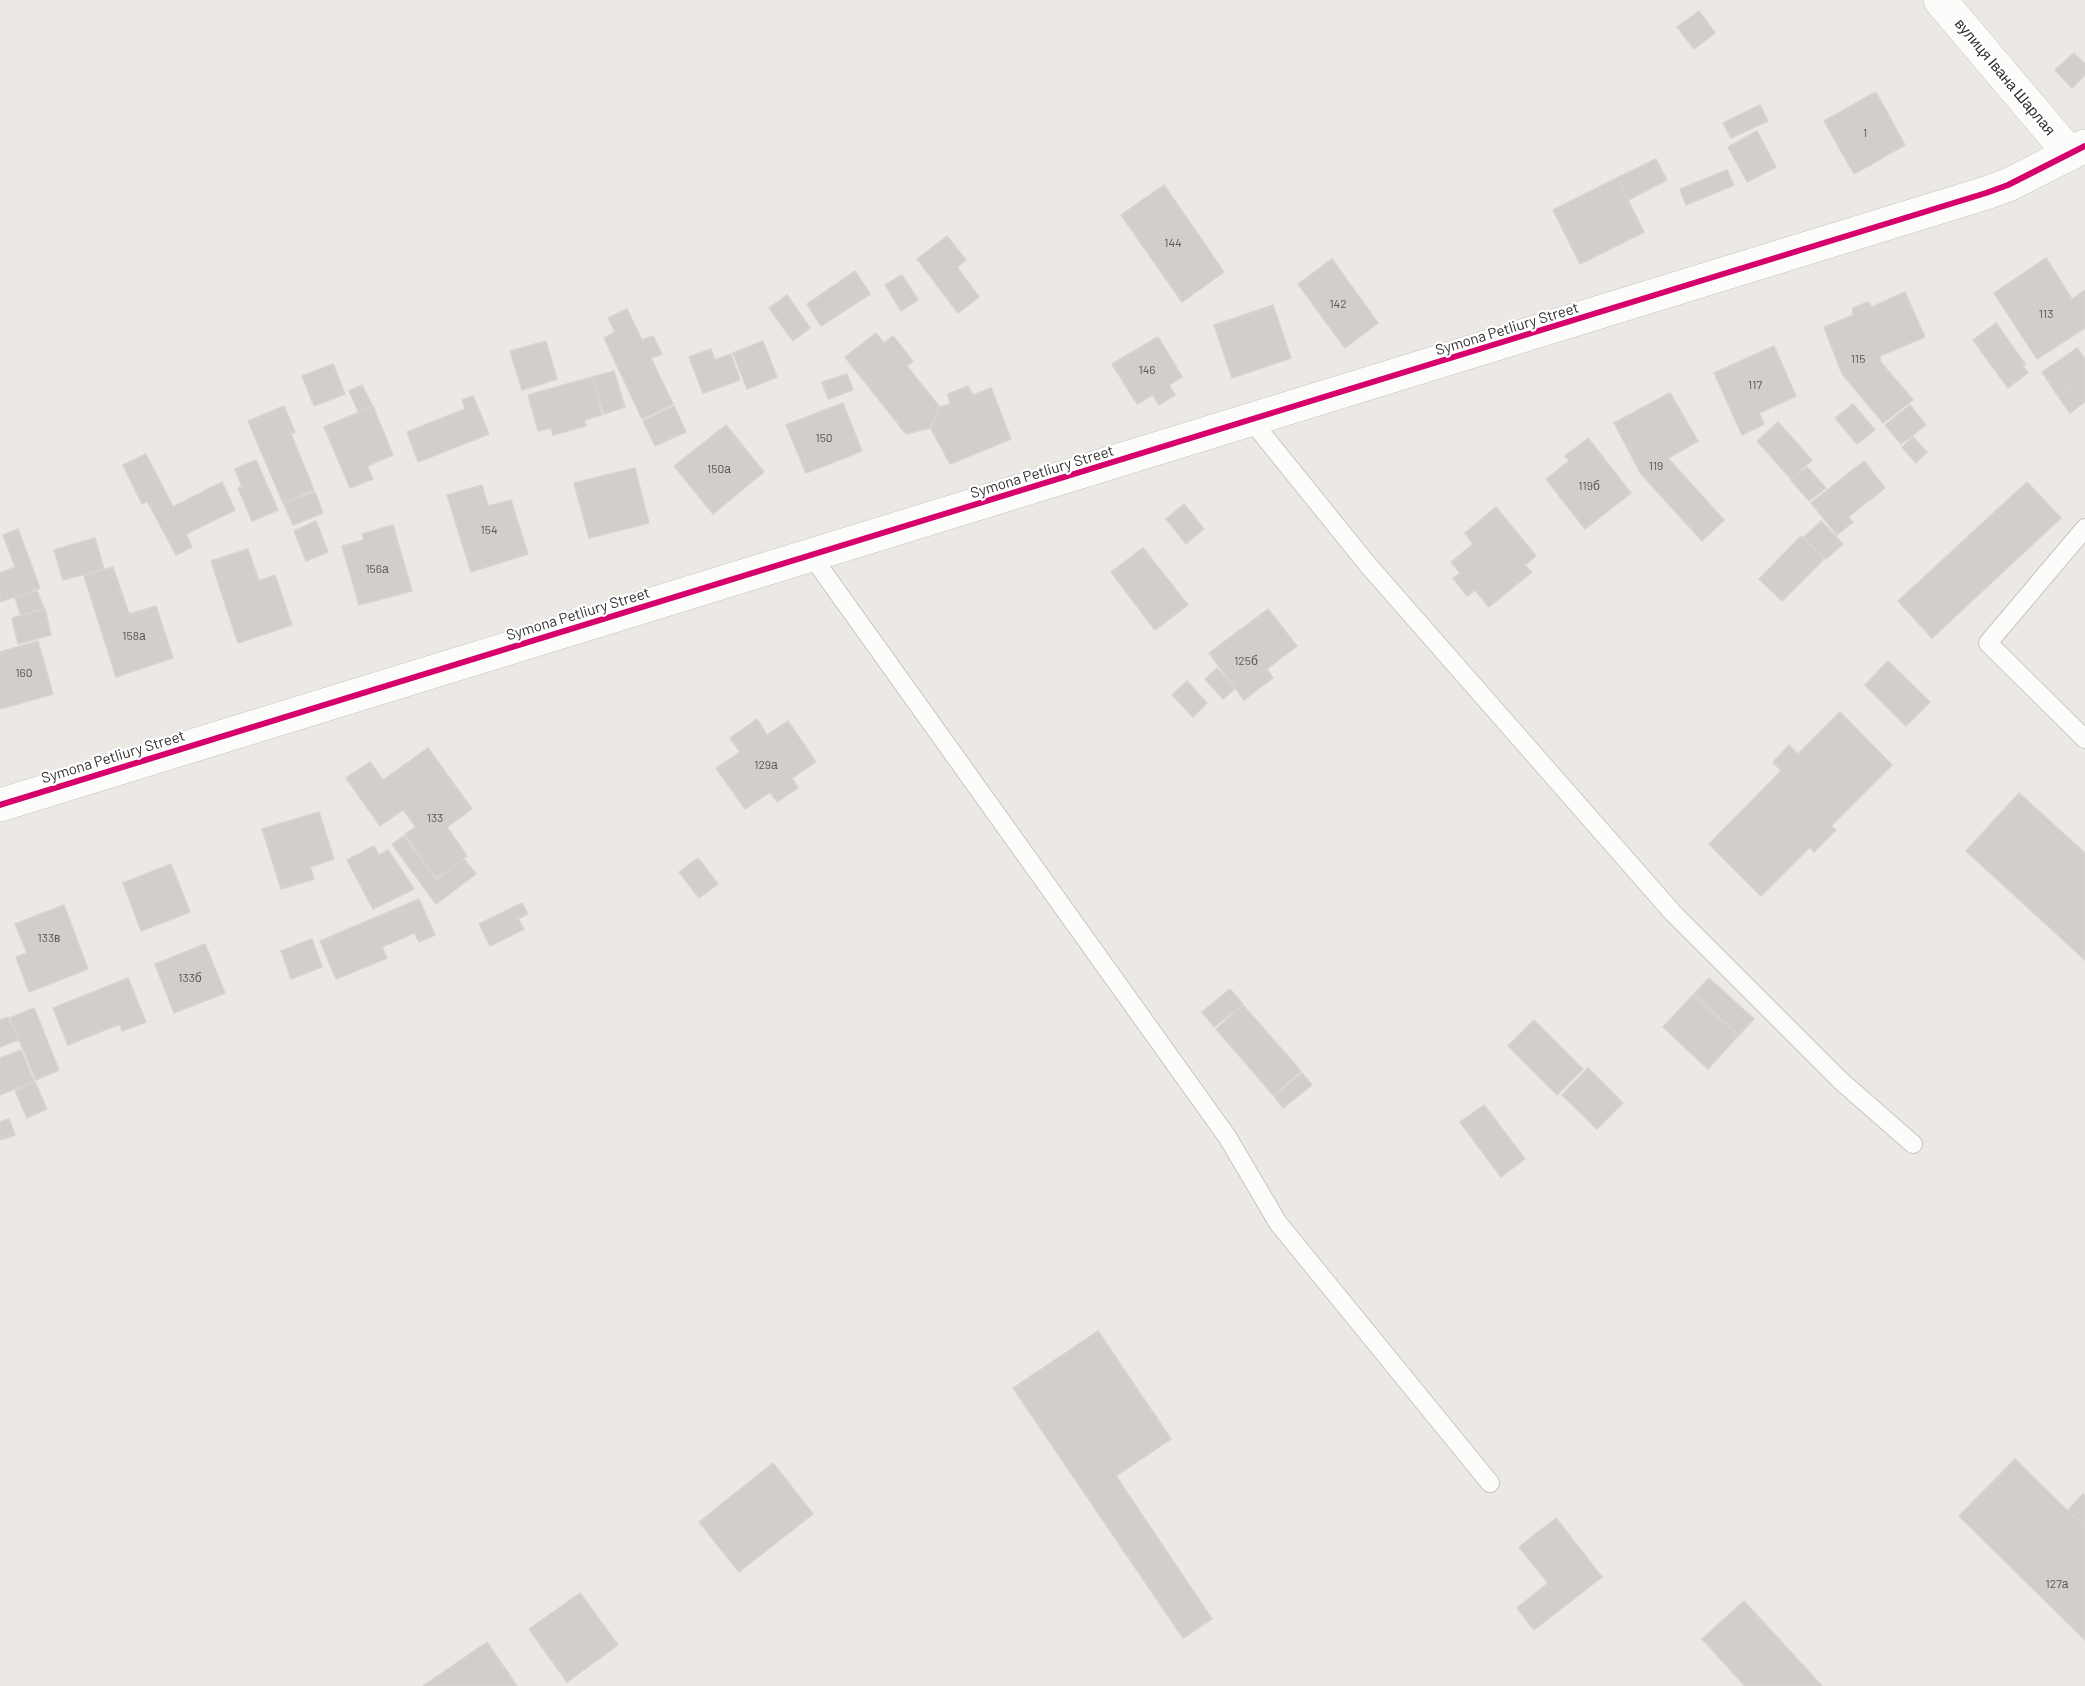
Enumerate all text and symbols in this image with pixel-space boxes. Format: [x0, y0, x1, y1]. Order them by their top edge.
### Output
street label: вулиця Івана Шарлая [1951, 15, 2059, 139]
house number: 1 [1863, 126, 1867, 140]
house number: 144 [1164, 236, 1182, 250]
house number: 142 [1329, 297, 1347, 311]
street label: Symona Petliury Street [1433, 299, 1581, 359]
house number: 113 [2039, 307, 2053, 321]
house number: 115 [1851, 352, 1865, 366]
house number: 146 [1139, 363, 1155, 377]
house number: 117 [1748, 378, 1762, 392]
house number: 150 [815, 431, 833, 445]
street label: Symona Petliury Street [968, 442, 1116, 502]
house number: 119 [1649, 459, 1663, 473]
house number: 150а [707, 462, 731, 476]
house number: 119б [1578, 479, 1600, 493]
house number: 154 [481, 523, 497, 537]
house number: 156а [365, 562, 389, 576]
street label: Symona Petliury Street [504, 584, 652, 644]
house number: 158а [122, 629, 146, 643]
house number: 125б [1234, 654, 1258, 668]
house number: 160 [15, 666, 33, 680]
street label: Symona Petliury Street [39, 727, 187, 787]
house number: 129а [754, 758, 778, 772]
house number: 133 [427, 811, 443, 825]
house number: 133в [38, 931, 60, 945]
house number: 133б [178, 971, 202, 985]
house number: 127а [2046, 1577, 2068, 1591]

